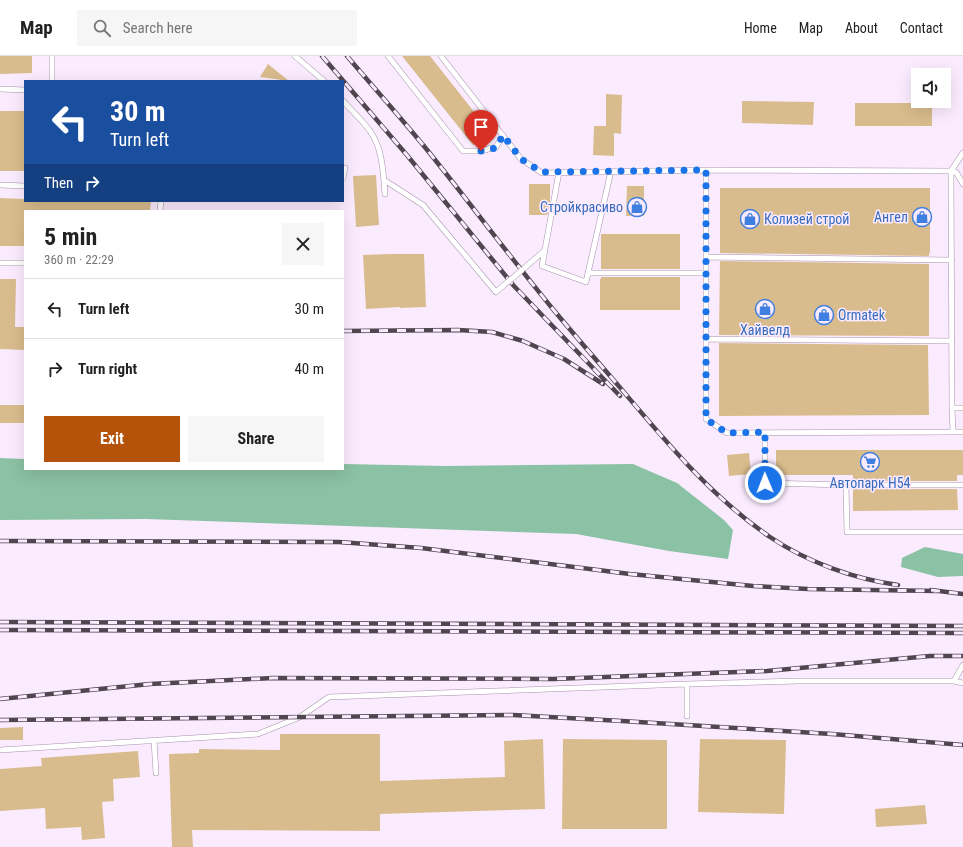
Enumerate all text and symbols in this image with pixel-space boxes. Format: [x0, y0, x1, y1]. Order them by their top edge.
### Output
search box [77, 10, 357, 46]
text: Map [20, 16, 53, 39]
icon: search [91, 17, 113, 39]
text: Search here [123, 19, 193, 37]
text: Home [744, 20, 777, 36]
text: Map [799, 20, 823, 36]
text: About [845, 20, 878, 36]
text: Contact [900, 20, 943, 36]
map controls [911, 68, 951, 108]
button: sound [911, 68, 951, 108]
text: 30 m [110, 95, 166, 128]
icon: left [44, 96, 96, 148]
pin [464, 110, 498, 151]
icon: arrive [470, 116, 492, 138]
text: Turn left [110, 129, 169, 150]
icon: right [81, 172, 103, 194]
text: Then [44, 174, 73, 192]
shop icon: Стройкрасиво [626, 196, 648, 218]
place label: Стройкрасиво [540, 199, 623, 215]
shop icon: Ангел [911, 206, 933, 228]
shop icon: Колизей строй [739, 208, 761, 230]
place label: Ангел [874, 209, 908, 225]
place label: Колизей строй [764, 211, 850, 227]
text: 5 min [44, 223, 97, 251]
button: close [282, 223, 324, 265]
text: 360 m · 22:29 [44, 252, 114, 267]
icon: left [44, 298, 66, 320]
shop icon: Хайвелд [754, 298, 776, 320]
text: Turn left [78, 300, 129, 318]
text: 30 m [294, 300, 324, 318]
shop icon: Ormatek [813, 304, 835, 326]
place label: Ormatek [838, 307, 886, 323]
place label: Хайвелд [740, 322, 790, 338]
icon: right [44, 358, 66, 380]
text: Turn right [78, 360, 137, 378]
text: 40 m [294, 360, 324, 378]
button: Exit [44, 416, 180, 462]
button: Share [188, 416, 324, 462]
supermarket icon: Автопарк Н54 [859, 451, 881, 473]
position arrow [744, 462, 786, 504]
place label: Автопарк Н54 [830, 475, 911, 491]

